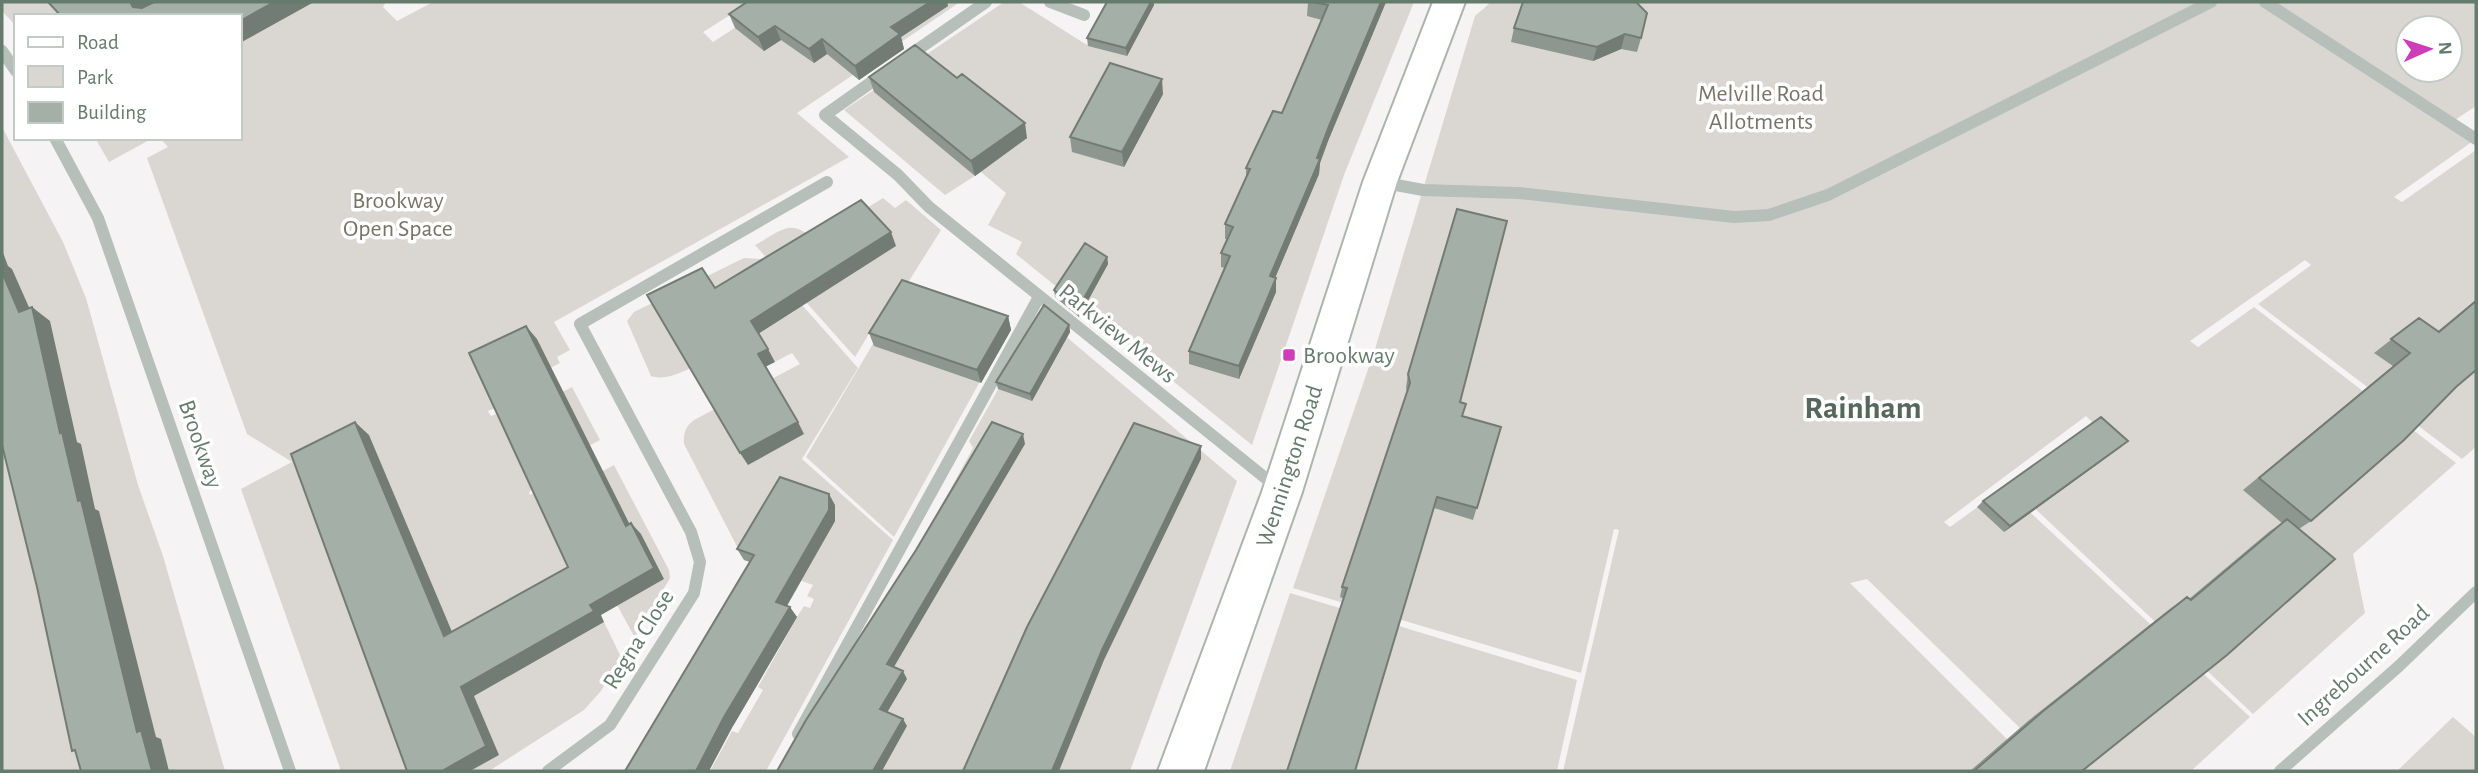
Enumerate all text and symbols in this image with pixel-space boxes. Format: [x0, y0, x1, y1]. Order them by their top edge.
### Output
legend [14, 14, 242, 140]
north arrow [2394, 14, 2464, 84]
text: Road [77, 32, 119, 53]
text: N [2435, 41, 2454, 55]
text: Park [77, 67, 114, 88]
park label: Melville Road Allotments [1698, 82, 1824, 134]
text: Building [77, 102, 147, 123]
park label: Brookway Open Space [343, 189, 453, 241]
street label: Parkview Mews [1054, 279, 1181, 388]
place label: Brookway [1303, 344, 1395, 368]
marker: Brookway [1281, 347, 1297, 363]
street label: Wennington Road [1252, 382, 1327, 550]
district label: Rainham [1804, 392, 1922, 424]
street label: Brookway [174, 397, 226, 492]
street label: Regna Close [599, 585, 679, 694]
street label: Ingrebourne Road [2293, 601, 2434, 731]

